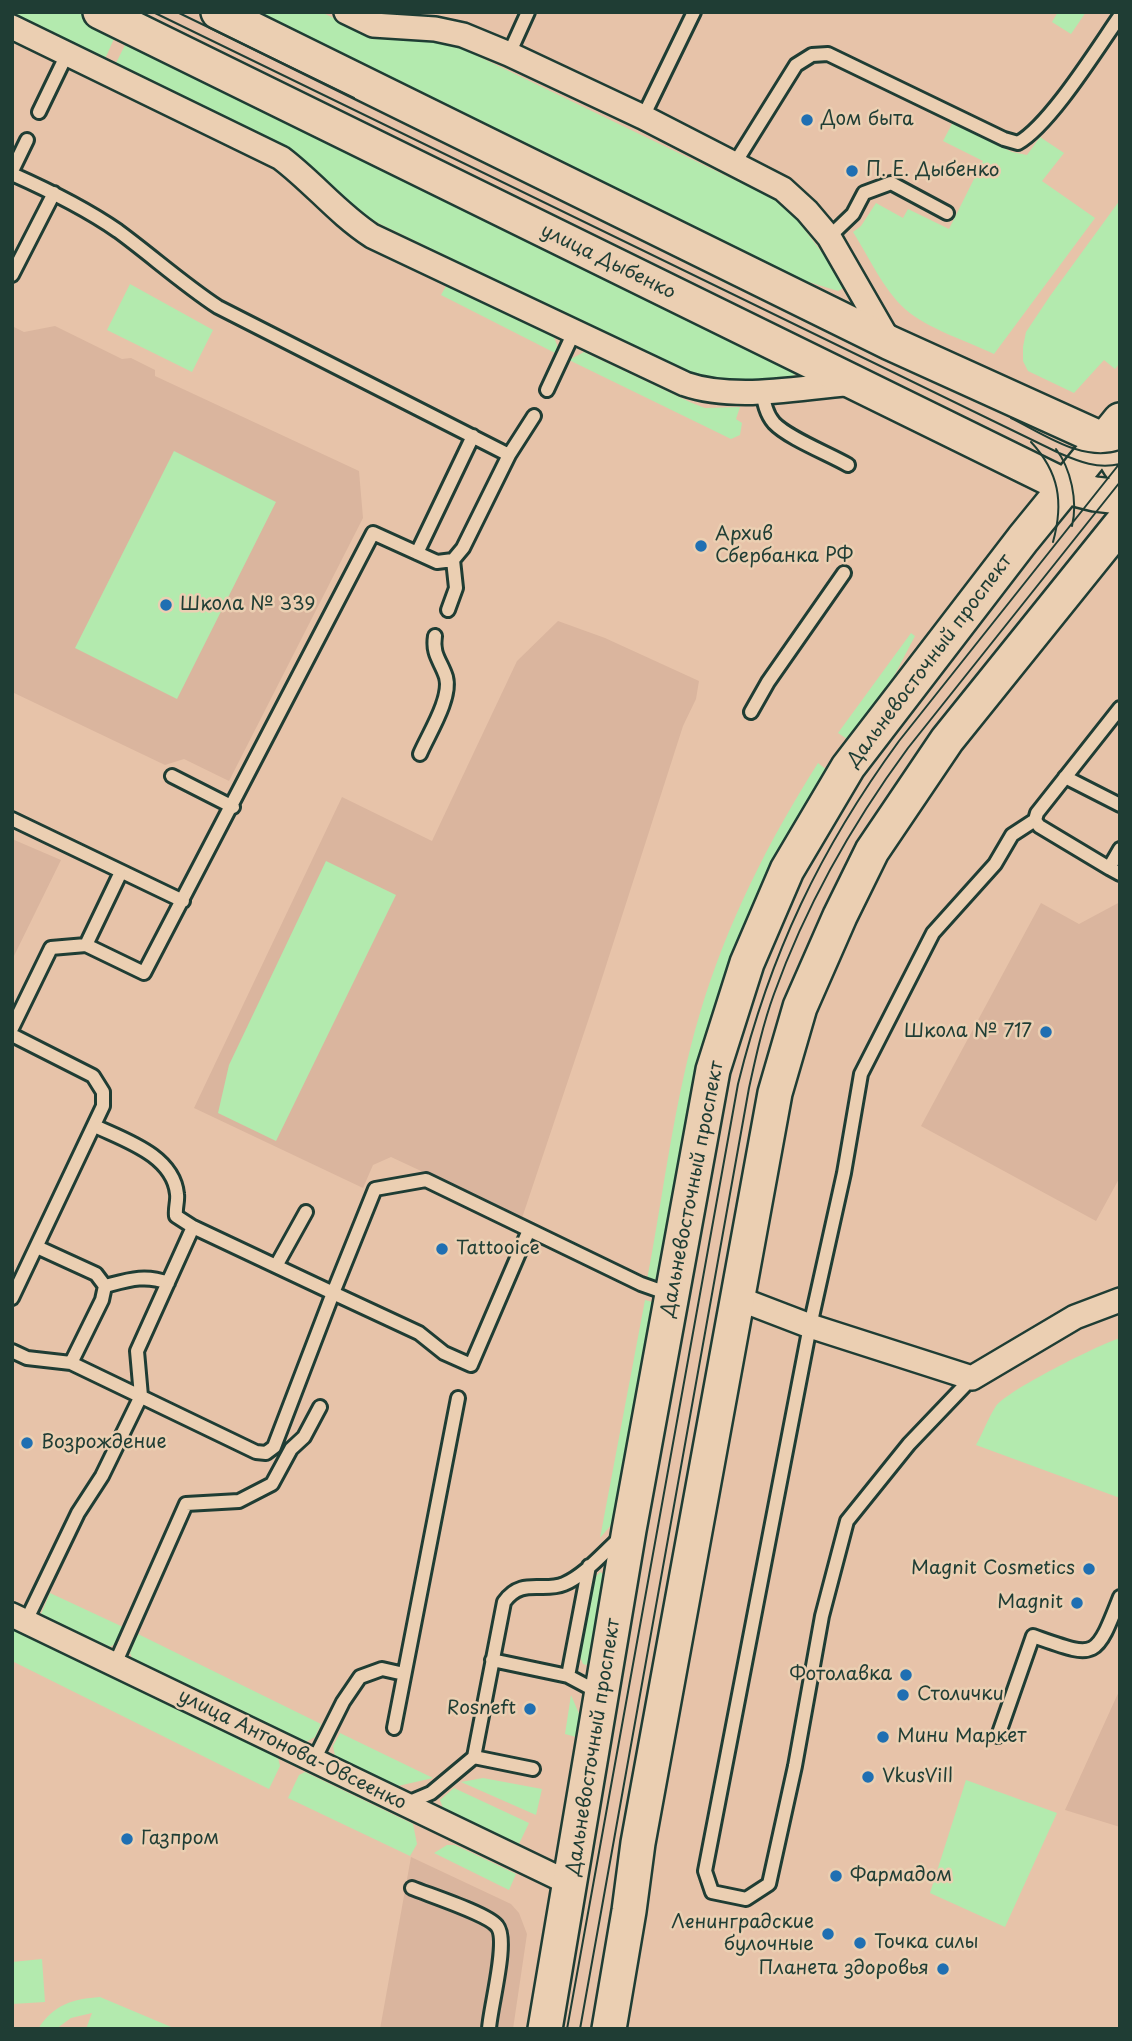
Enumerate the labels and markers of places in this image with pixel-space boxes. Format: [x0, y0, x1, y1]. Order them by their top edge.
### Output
place label: Дом быта [821, 109, 914, 131]
marker: Дом быта [799, 112, 815, 128]
place label: П. Е. Дыбенко [866, 160, 999, 182]
marker: П. Е. Дыбенко [844, 163, 860, 179]
place label: Архив Сбербанка РФ [715, 524, 853, 568]
marker: Архив Сбербанка РФ [693, 538, 709, 554]
place label: Школа № 339 [180, 594, 315, 616]
marker: Школа № 339 [158, 597, 174, 613]
place label: Школа № 717 [904, 1021, 1032, 1043]
marker: Школа № 717 [1038, 1024, 1054, 1040]
place label: Tattooice [456, 1238, 540, 1260]
marker: Tattooice [434, 1241, 450, 1257]
place label: Возрождение [41, 1432, 167, 1454]
marker: Возрождение [19, 1435, 35, 1451]
place label: Magnit Cosmetics [911, 1558, 1075, 1580]
marker: Magnit Cosmetics [1081, 1561, 1097, 1577]
place label: Magnit [997, 1592, 1063, 1614]
marker: Magnit [1069, 1595, 1085, 1611]
place label: Фотолавка [790, 1664, 892, 1686]
marker: Фотолавка [898, 1667, 914, 1683]
place label: Столички [917, 1684, 1004, 1706]
marker: Столички [895, 1687, 911, 1703]
place label: Rosneft [447, 1698, 516, 1720]
marker: Rosneft [522, 1701, 538, 1717]
place label: Мини Маркет [897, 1726, 1027, 1748]
marker: Мини Маркет [875, 1729, 891, 1745]
place label: VkusVill [882, 1766, 953, 1788]
marker: VkusVill [860, 1769, 876, 1785]
place label: Газпром [141, 1828, 219, 1850]
marker: Газпром [119, 1831, 135, 1847]
place label: Фармадом [850, 1865, 952, 1887]
marker: Фармадом [828, 1868, 844, 1884]
place label: Ленинградские булочные [671, 1912, 814, 1956]
marker: Ленинградские булочные [820, 1926, 836, 1942]
place label: Точка силы [874, 1932, 979, 1954]
marker: Точка силы [852, 1935, 868, 1951]
place label: Планета здоровья [759, 1958, 929, 1980]
marker: Планета здоровья [935, 1961, 951, 1977]

